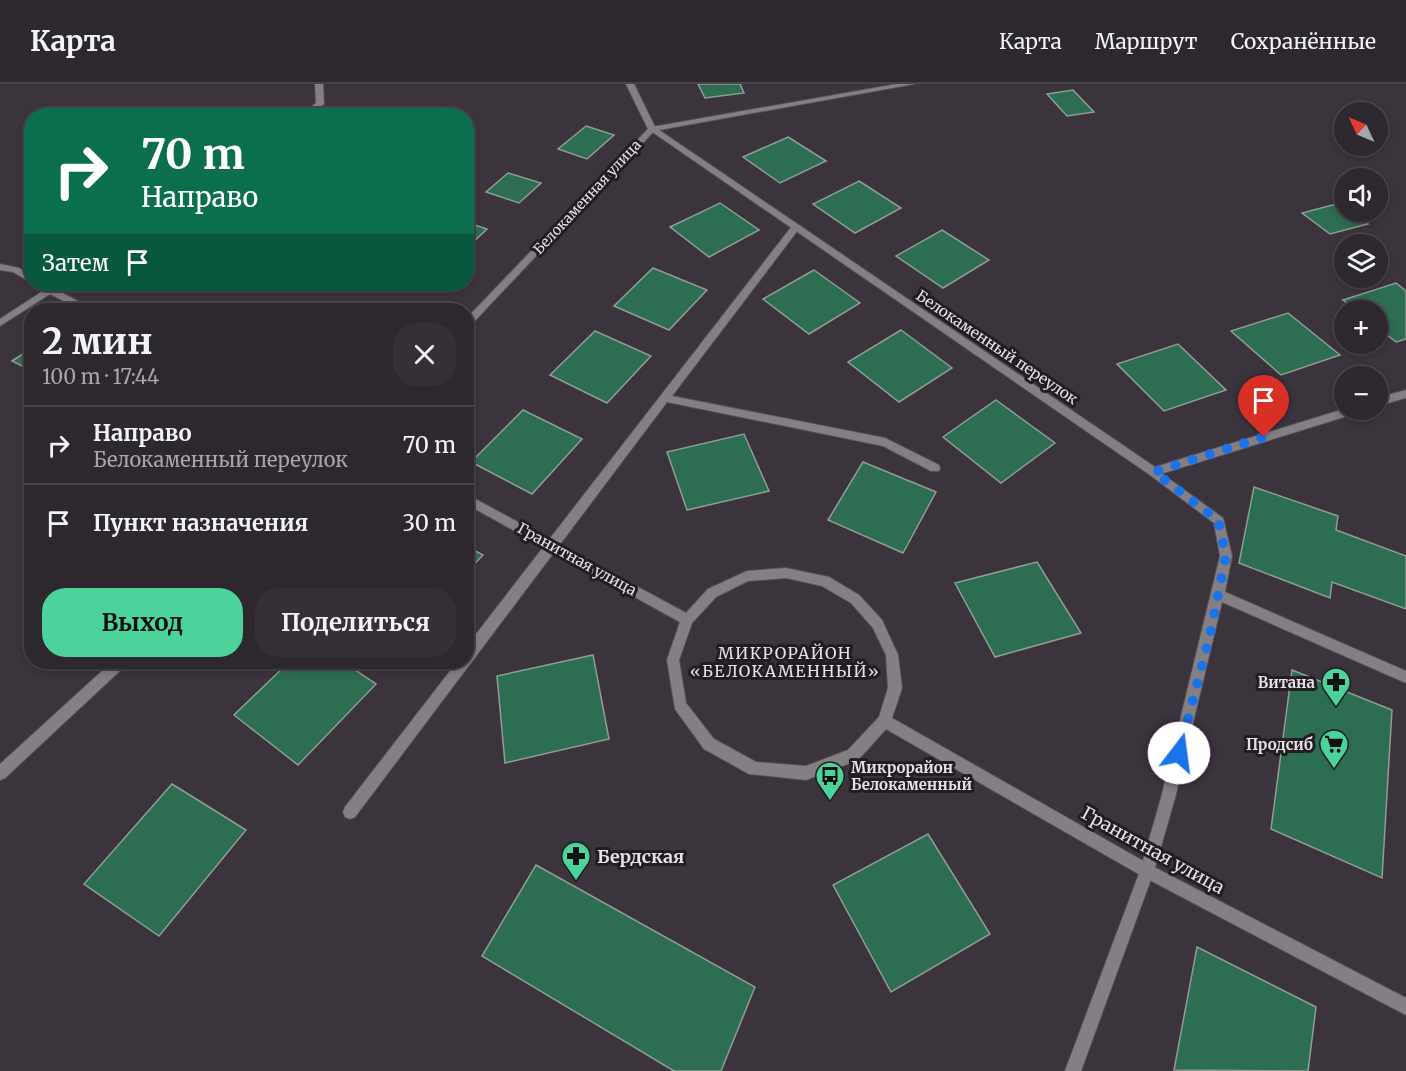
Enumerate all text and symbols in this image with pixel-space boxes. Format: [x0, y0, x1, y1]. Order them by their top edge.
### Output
text: Карта [30, 23, 116, 59]
text: Карта [999, 28, 1062, 55]
text: Маршрут [1095, 28, 1198, 55]
text: Сохранённые [1231, 28, 1376, 55]
north arrow [1334, 102, 1388, 156]
map controls [1334, 102, 1388, 420]
text: 70 m [141, 128, 245, 180]
icon: right [42, 132, 120, 210]
street label: Белокаменная улица [529, 136, 645, 258]
button: sound [1334, 168, 1388, 222]
text: Направо [141, 180, 258, 214]
button: layers [1334, 234, 1388, 288]
icon: arrive [121, 246, 154, 279]
text: Затем [42, 249, 109, 277]
street label: Белокаменный переулок [912, 286, 1082, 409]
button: + [1334, 300, 1388, 354]
text: 2 мин [42, 319, 153, 364]
button: close [393, 323, 456, 386]
text: 100 m · 17:44 [42, 364, 159, 389]
button: − [1334, 366, 1388, 420]
pin [1238, 375, 1289, 437]
icon: arrive [1247, 384, 1280, 417]
text: Направо [93, 419, 192, 447]
icon: right [42, 429, 75, 462]
text: 70 m [403, 431, 456, 459]
text: Белокаменный переулок [93, 447, 348, 472]
icon: arrive [42, 507, 75, 540]
text: Пункт назначения [93, 509, 308, 537]
text: 30 m [402, 509, 456, 537]
street label: Гранитная улица [514, 518, 640, 600]
button: Выход [42, 588, 243, 657]
button: Поделиться [255, 588, 456, 657]
district label: МИКРОРАЙОН «БЕЛОКАМЕННЫЙ» [690, 643, 880, 681]
pharmacy icon: Витана [1320, 666, 1352, 708]
place label: Витана [1258, 673, 1316, 692]
position arrow [1147, 721, 1211, 785]
supermarket icon: Продсиб [1318, 728, 1350, 770]
place label: Продсиб [1246, 735, 1313, 754]
place label: Микрорайон Белокаменный [851, 758, 972, 794]
bus stop icon: Микрорайон Белокаменный [814, 760, 846, 802]
street label: Гранитная улица [1077, 801, 1229, 899]
pharmacy icon: Бердская [560, 840, 592, 882]
place label: Бердская [597, 845, 684, 868]

